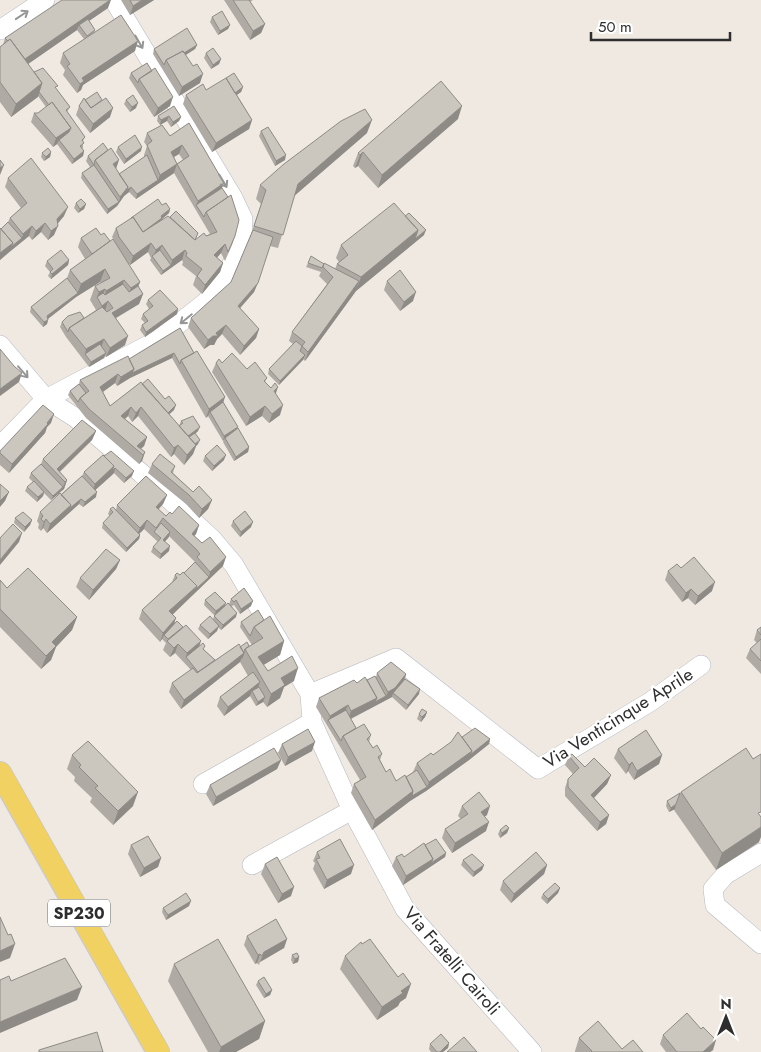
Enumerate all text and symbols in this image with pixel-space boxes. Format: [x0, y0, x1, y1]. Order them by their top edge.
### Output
one-way arrow [15, 10, 29, 20]
scale bar [591, 10, 730, 42]
text: 50 m [598, 16, 632, 38]
one-way arrow [134, 35, 144, 49]
one-way arrow [218, 174, 229, 188]
one-way arrow [180, 313, 193, 324]
one-way arrow [17, 365, 28, 378]
street label: Via Venticinque Aprile [538, 661, 698, 775]
road number: SP230 [48, 900, 110, 926]
street label: Via Fratelli Cairoli [397, 901, 507, 1021]
north arrow [701, 992, 751, 1042]
text: N [720, 994, 732, 1014]

